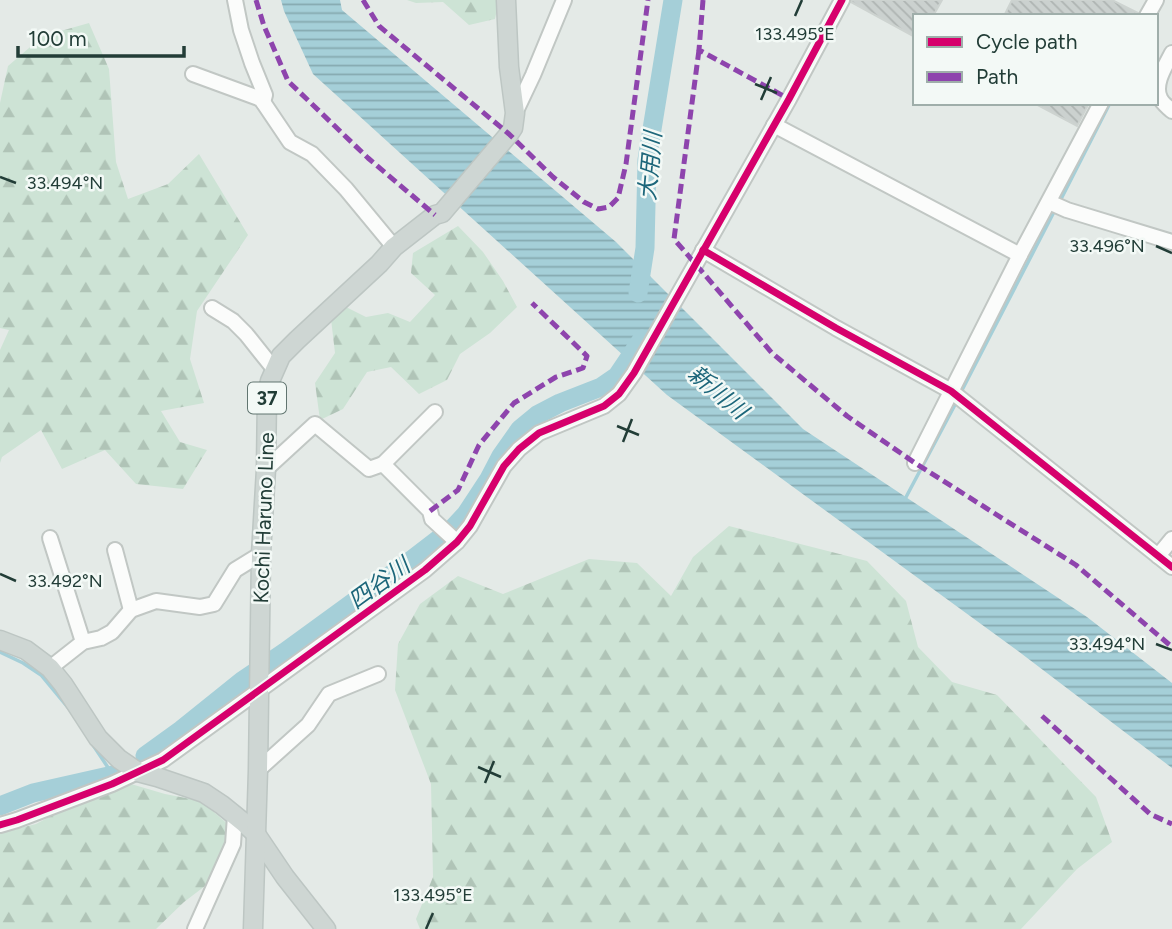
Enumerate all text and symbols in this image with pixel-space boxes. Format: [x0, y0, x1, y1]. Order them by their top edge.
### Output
scale bar [18, 14, 184, 58]
legend [913, 14, 1158, 105]
text: 133.495°E [755, 23, 835, 45]
text: 100 m [28, 26, 87, 51]
text: Cycle path [976, 29, 1077, 54]
text: Path [976, 64, 1018, 89]
water label: 大用川 [633, 127, 667, 202]
text: 33.494°N [27, 172, 103, 194]
text: 33.496°N [1069, 235, 1145, 257]
water label: 新川川 [683, 359, 756, 427]
road number: 37 [248, 382, 286, 414]
street label: Kochi Haruno Line [248, 432, 279, 604]
water label: 四谷川 [343, 550, 418, 615]
text: 33.492°N [27, 570, 103, 592]
text: 33.494°N [1069, 633, 1145, 655]
text: 133.495°E [393, 884, 473, 906]

